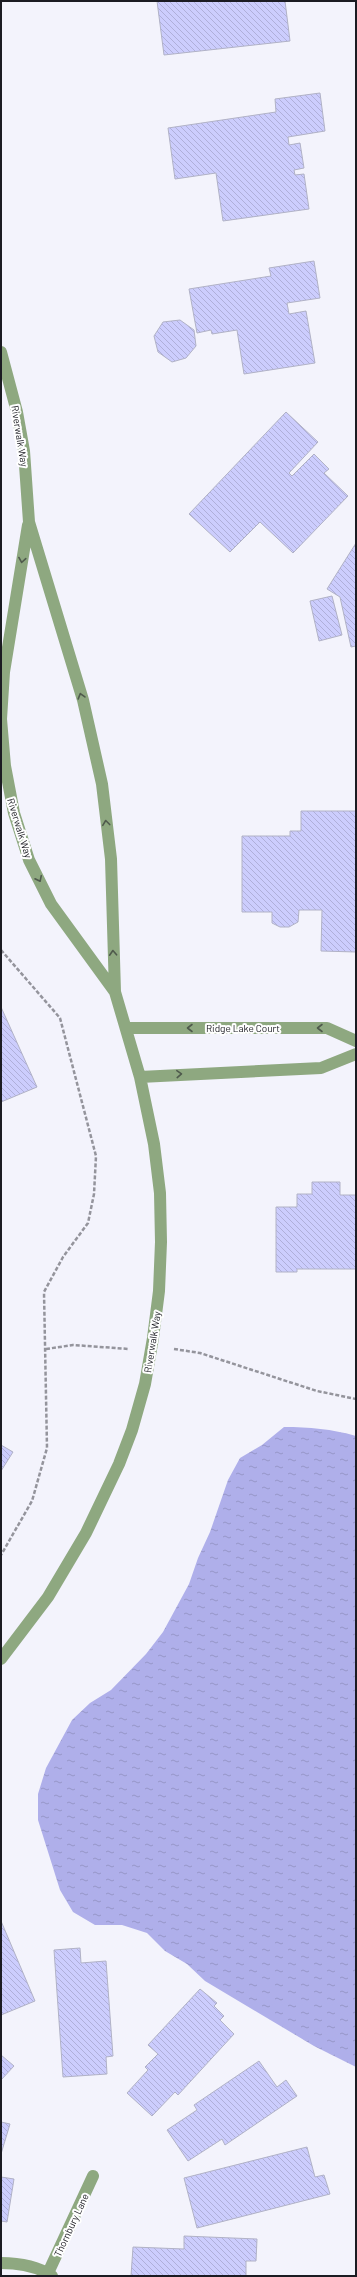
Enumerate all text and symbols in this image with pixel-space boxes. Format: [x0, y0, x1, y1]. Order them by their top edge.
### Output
street label: Riverwalk Way [9, 404, 31, 468]
one-way arrow [18, 557, 27, 563]
one-way arrow [78, 692, 86, 699]
street label: Riverwalk Way [5, 797, 35, 860]
one-way arrow [102, 820, 111, 826]
one-way arrow [34, 875, 42, 882]
one-way arrow [109, 950, 118, 956]
street label: Ridge Lake Court [206, 1022, 280, 1034]
one-way arrow [187, 1024, 193, 1032]
one-way arrow [317, 1024, 323, 1032]
one-way arrow [176, 1070, 182, 1079]
street label: Riverwalk Way [141, 1310, 163, 1374]
street label: Thornbury Lane [51, 2192, 91, 2258]

